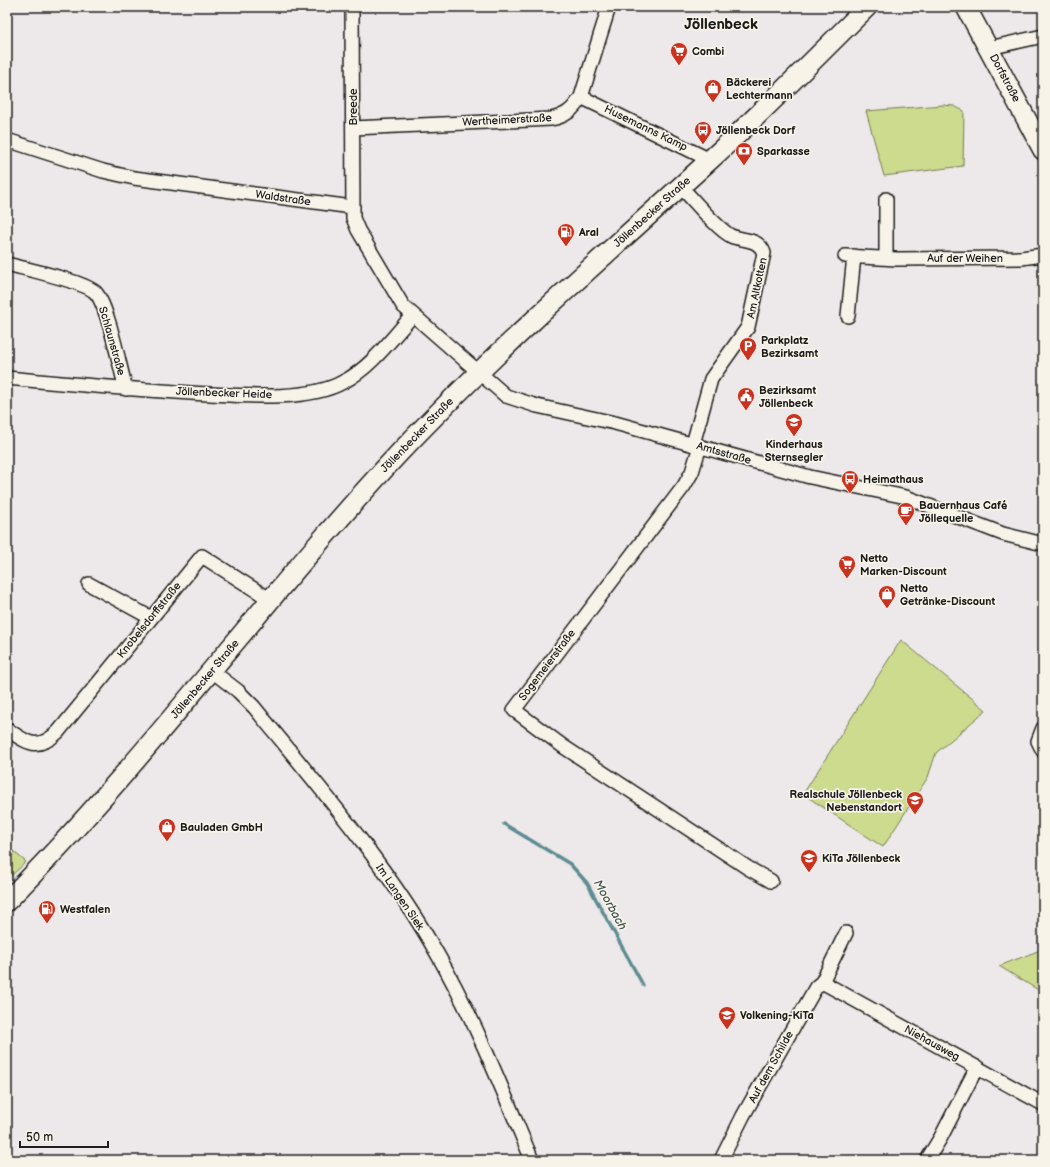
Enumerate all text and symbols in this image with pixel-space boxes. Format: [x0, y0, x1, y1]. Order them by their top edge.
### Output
district label: Jöllenbeck [684, 15, 758, 34]
supermarket icon: Combi [669, 41, 689, 66]
place label: Combi [692, 45, 725, 58]
street label: Dorfstraße [987, 52, 1023, 105]
place label: Bäckerei Lechtermann [726, 76, 793, 102]
shop icon: Bäckerei Lechtermann [703, 78, 723, 103]
street label: Breede [347, 88, 360, 126]
street label: Husemanns Kamp [602, 102, 690, 154]
street label: Wertheimerstraße [462, 111, 553, 129]
bus stop icon: Jöllenbeck Dorf [693, 120, 713, 145]
place label: Jöllenbeck Dorf [716, 124, 796, 137]
bank icon: Sparkasse [734, 141, 754, 166]
place label: Sparkasse [757, 145, 810, 158]
street label: Jöllenbecker Straße [611, 174, 694, 250]
street label: Waldstraße [254, 188, 312, 208]
fuel station icon: Aral [556, 222, 576, 247]
place label: Aral [578, 226, 599, 239]
street label: Auf der Weihen [927, 252, 1003, 265]
street label: Am Altkotten [744, 256, 770, 320]
street label: Schlaunstraße [96, 305, 128, 377]
place label: Parkplatz Bezirksamt [761, 334, 818, 360]
parking icon: Parkplatz Bezirksamt [738, 336, 758, 361]
place label: Bezirksamt Jöllenbeck [759, 384, 816, 410]
street label: Jöllenbecker Heide [176, 385, 273, 401]
public building icon: Bezirksamt Jöllenbeck [736, 386, 756, 411]
street label: Jöllenbecker Straße [378, 395, 456, 475]
school or university icon: Kinderhaus Sternsegler [784, 412, 804, 437]
place label: Kinderhaus Sternsegler [765, 438, 824, 464]
street label: Amtsstraße [695, 439, 753, 467]
bus stop icon: Heimathaus [840, 469, 860, 494]
place label: Heimathaus [863, 473, 924, 486]
place label: Bauernhaus Café Jöllequelle [919, 499, 1008, 525]
cafe icon: Bauernhaus Café Jöllequelle [896, 501, 916, 526]
place label: Netto Marken-Discount [860, 552, 947, 578]
supermarket icon: Netto Marken-Discount [837, 554, 857, 579]
street label: Knobelsdorffstraße [114, 579, 184, 661]
place label: Netto Getränke-Discount [900, 582, 995, 608]
shop icon: Netto Getränke-Discount [877, 584, 897, 609]
street label: Sogemeierstraße [516, 626, 578, 703]
street label: Jöllenbecker Straße [168, 637, 242, 721]
place label: Realschule Jöllenbeck Nebenstandort [789, 788, 902, 814]
school or university icon: Realschule Jöllenbeck Nebenstandort [905, 790, 925, 815]
shop icon: Bauladen GmbH [157, 817, 177, 842]
place label: Bauladen GmbH [180, 821, 263, 834]
school or university icon: KiTa Jöllenbeck [799, 848, 819, 873]
place label: KiTa Jöllenbeck [822, 852, 900, 865]
street label: Im Langen Siek [373, 861, 427, 933]
water label: Moorbach [590, 877, 630, 933]
fuel station icon: Westfalen [37, 899, 57, 924]
place label: Westfalen [60, 903, 110, 916]
school or university icon: Volkening-KiTa [717, 1005, 737, 1030]
place label: Volkening-KiTa [740, 1009, 814, 1022]
street label: Niehausweg [902, 1022, 962, 1064]
street label: Auf dem Schilde [746, 1028, 796, 1105]
scale bar [20, 1123, 108, 1149]
text: 50 m [26, 1130, 53, 1145]

